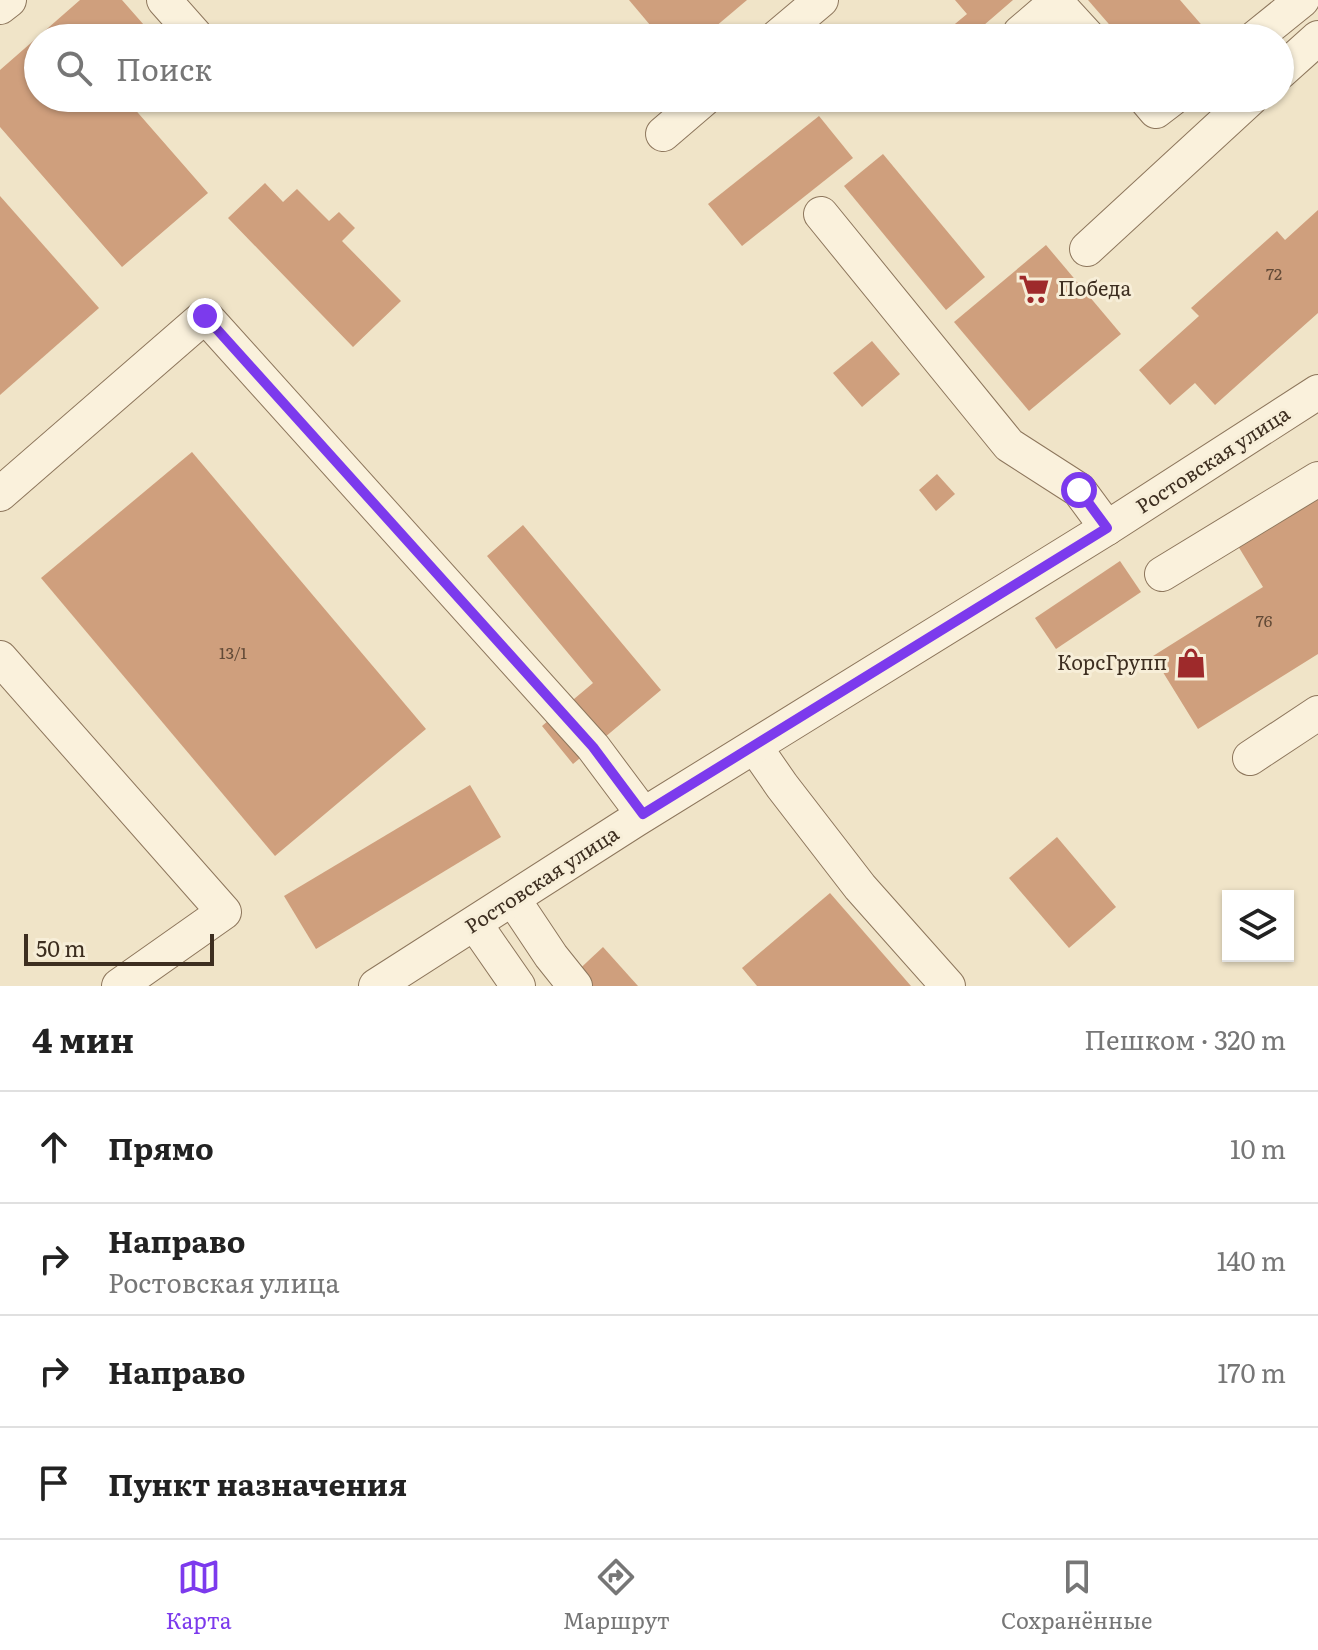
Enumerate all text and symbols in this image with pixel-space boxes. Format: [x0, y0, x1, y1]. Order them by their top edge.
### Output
search box [24, 24, 1294, 112]
icon: search [52, 46, 96, 90]
text: Поиск [116, 46, 212, 90]
house number: 72 [1266, 261, 1282, 285]
supermarket icon: Победа [1017, 272, 1051, 306]
place label: Победа [1058, 272, 1131, 302]
route end [187, 298, 223, 334]
street label: Ростовская улица [1129, 397, 1295, 519]
route start [1061, 472, 1097, 508]
house number: 76 [1256, 608, 1273, 632]
house number: 13/1 [219, 640, 248, 664]
place label: КорсГрупп [1057, 646, 1167, 676]
shop icon: КорсГрупп [1174, 646, 1208, 680]
street label: Ростовская улица [458, 817, 624, 939]
map controls [1222, 890, 1294, 962]
button: layers [1222, 890, 1294, 962]
scale bar [24, 930, 214, 966]
text: 50 m [36, 931, 86, 964]
text: 4 мин [32, 1013, 134, 1063]
text: Пешком · 320 m [1084, 1019, 1286, 1058]
icon: ahead [32, 1125, 76, 1169]
text: Прямо [108, 1125, 214, 1169]
text: 10 m [1230, 1128, 1286, 1167]
text: Направо [108, 1218, 246, 1262]
icon: right [32, 1237, 76, 1281]
text: 140 m [1217, 1240, 1286, 1279]
text: Ростовская улица [108, 1262, 340, 1301]
icon: right [32, 1349, 76, 1393]
text: Направо [108, 1349, 246, 1393]
text: 170 m [1218, 1352, 1286, 1391]
icon: arrive [32, 1461, 76, 1505]
text: Пункт назначения [108, 1461, 407, 1505]
tab: Карта [166, 1555, 232, 1636]
tab: Маршрут [563, 1555, 670, 1636]
tab: Сохранённые [1001, 1555, 1152, 1636]

